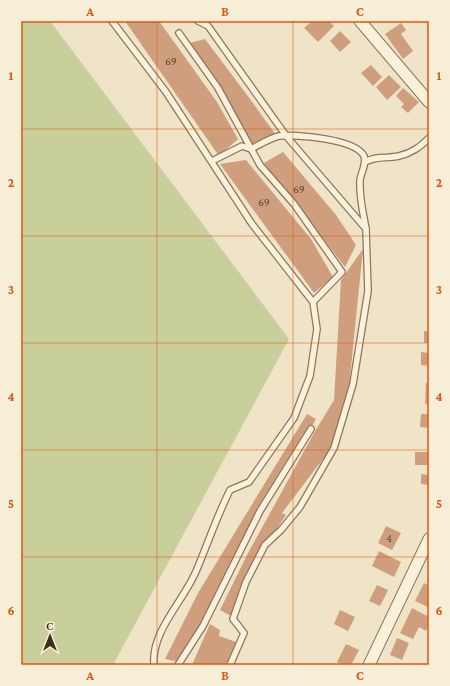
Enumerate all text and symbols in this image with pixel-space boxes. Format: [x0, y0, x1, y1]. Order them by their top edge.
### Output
text: A [85, 4, 94, 19]
text: B [221, 4, 229, 19]
text: C [356, 4, 364, 19]
house number: 69 [165, 54, 177, 68]
text: 1 [9, 68, 14, 83]
text: 1 [437, 68, 442, 83]
text: 2 [8, 175, 15, 190]
text: 2 [436, 175, 443, 190]
house number: 69 [293, 182, 305, 196]
house number: 69 [258, 195, 270, 209]
text: 3 [8, 282, 14, 297]
text: 3 [436, 282, 442, 297]
text: 4 [7, 389, 15, 404]
text: 4 [435, 389, 443, 404]
text: 5 [8, 496, 14, 511]
text: 5 [436, 496, 442, 511]
house number: 4 [386, 531, 392, 545]
text: 6 [7, 603, 15, 618]
text: 6 [435, 603, 443, 618]
north arrow [30, 616, 70, 656]
text: С [46, 620, 54, 632]
text: A [85, 668, 94, 683]
text: B [221, 668, 229, 683]
text: C [356, 668, 364, 683]

